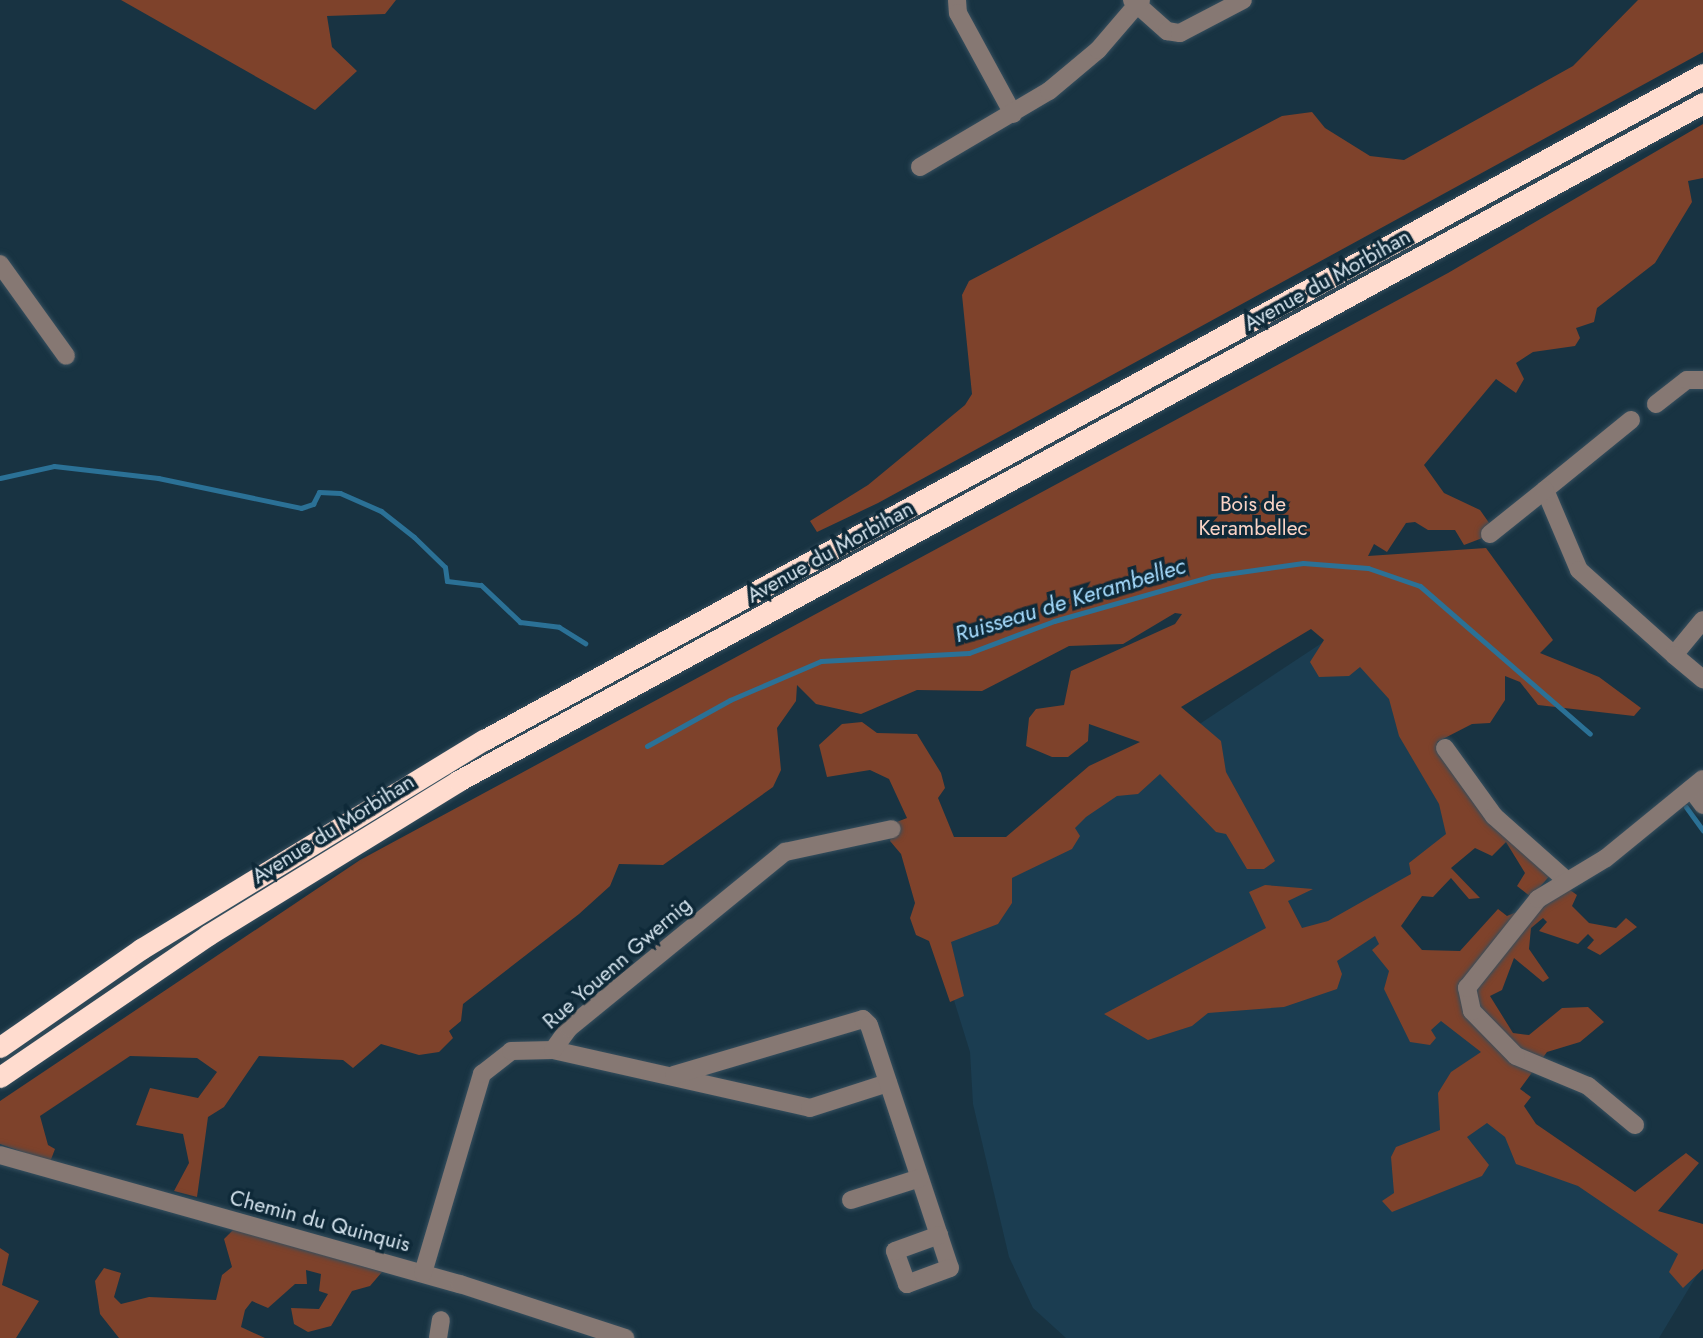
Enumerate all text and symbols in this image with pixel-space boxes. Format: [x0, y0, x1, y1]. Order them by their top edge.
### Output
street label: Avenue du Morbihan [1239, 224, 1415, 336]
park label: Bois de Kerambellec [1198, 491, 1308, 541]
street label: Avenue du Morbihan [742, 496, 918, 608]
water label: Ruisseau de Kerambellec [951, 552, 1189, 648]
street label: Avenue du Morbihan [247, 769, 419, 889]
street label: Rue Youenn Gwernig [538, 892, 696, 1034]
street label: Chemin du Quinquis [227, 1185, 413, 1257]

